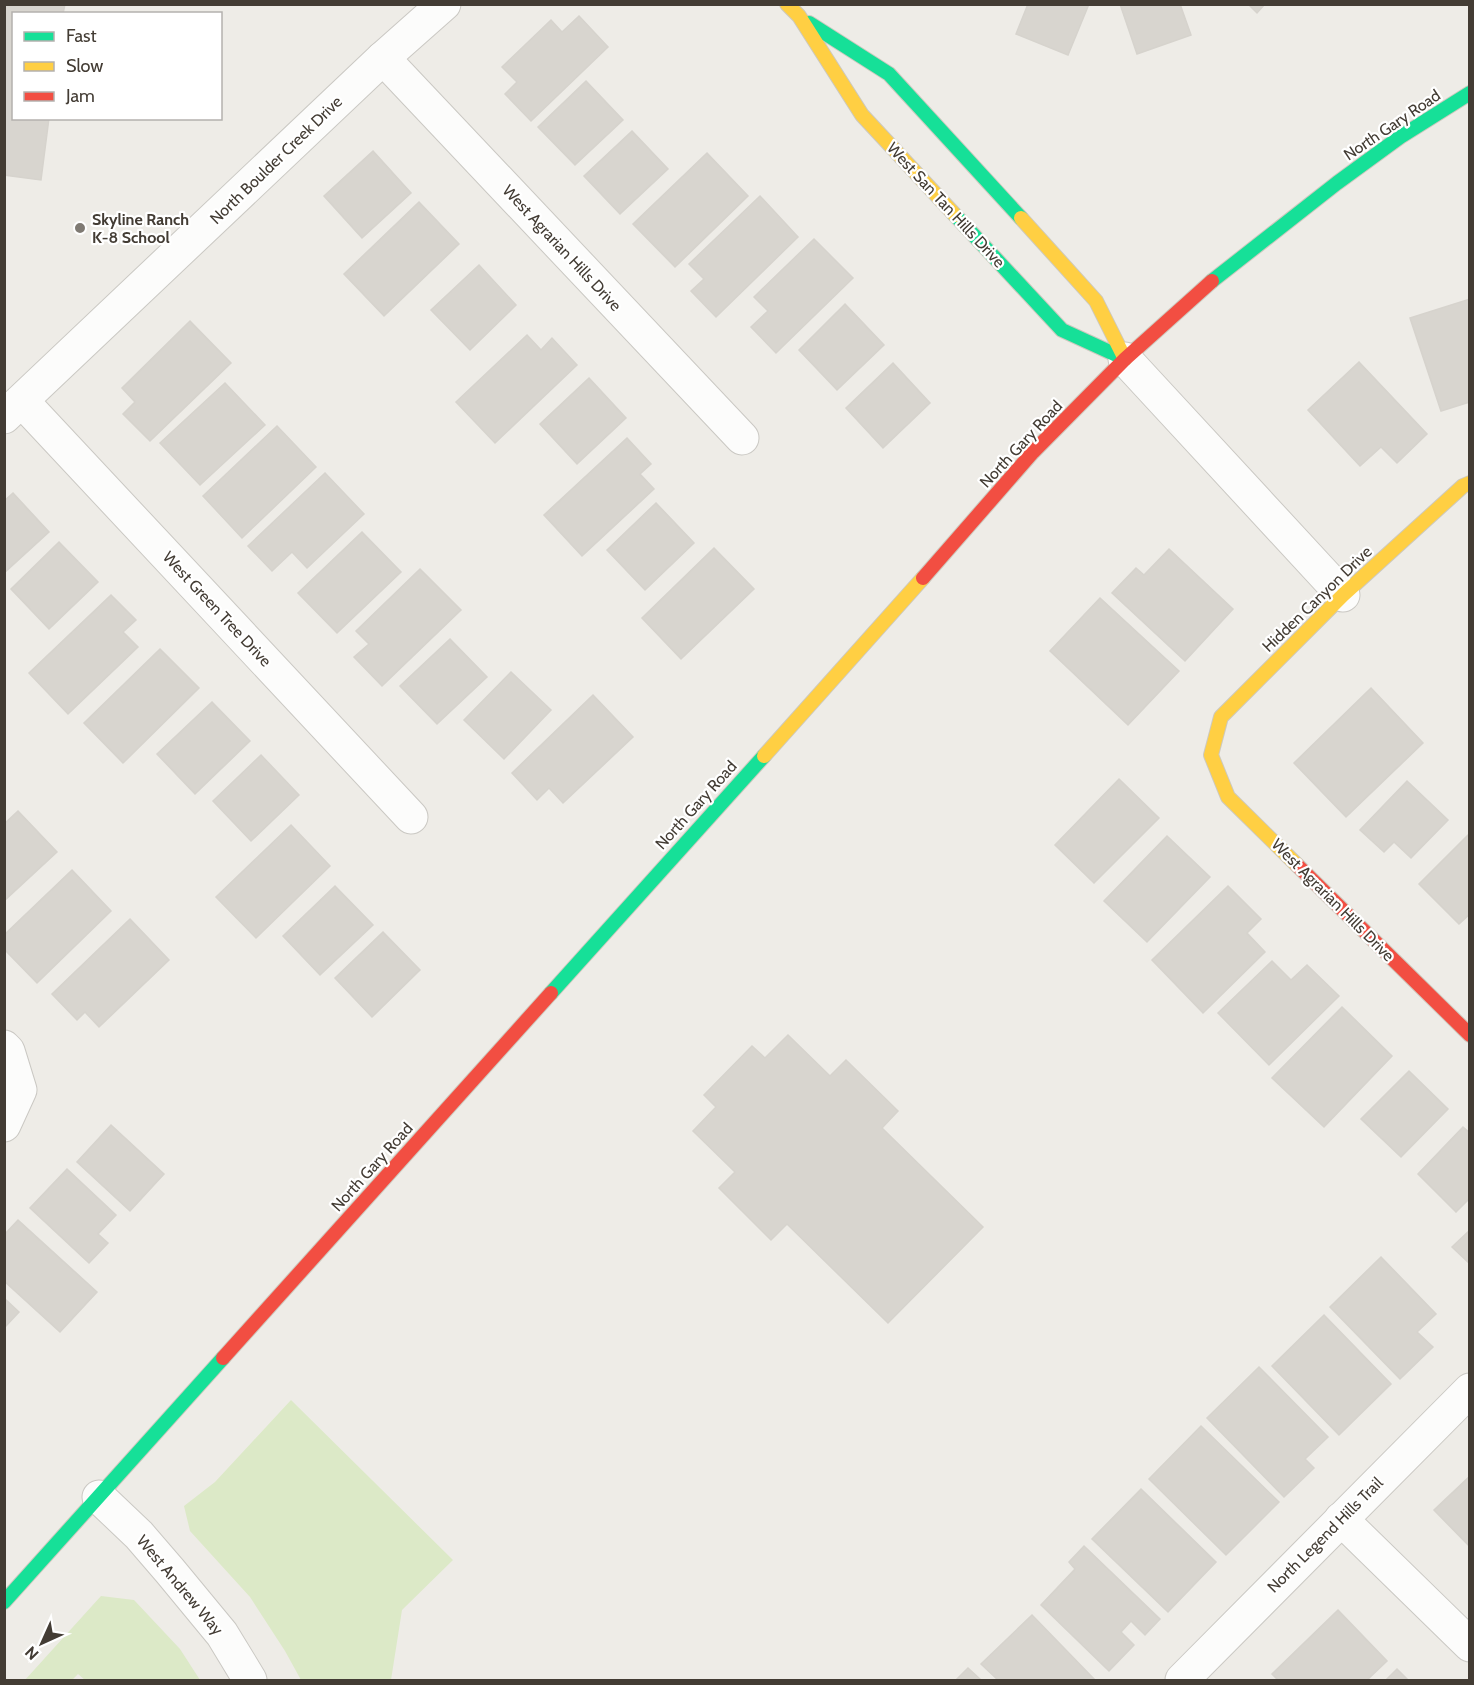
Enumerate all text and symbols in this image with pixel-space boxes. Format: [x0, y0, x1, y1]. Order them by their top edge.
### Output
legend [12, 12, 222, 120]
text: Fast [66, 25, 97, 47]
text: Slow [66, 55, 103, 77]
text: Jam [65, 85, 95, 107]
street label: North Gary Road [1340, 86, 1444, 164]
street label: North Boulder Creek Drive [206, 92, 346, 228]
street label: West San Tan Hills Drive [883, 139, 1009, 271]
street label: West Agrarian Hills Drive [499, 181, 625, 315]
place label: Skyline Ranch K-8 School [92, 210, 189, 247]
marker: Skyline Ranch K-8 School [73, 221, 87, 235]
street label: North Gary Road [976, 396, 1066, 492]
street label: Hidden Canyon Drive [1258, 542, 1376, 656]
street label: West Green Tree Drive [159, 547, 275, 671]
street label: North Gary Road [651, 757, 741, 853]
street label: West Agrarian Hills Drive [1268, 835, 1398, 965]
street label: North Gary Road [327, 1119, 417, 1215]
street label: North Legend Hills Trail [1263, 1473, 1387, 1597]
street label: West Andrew Way [133, 1531, 227, 1639]
north arrow [12, 1613, 72, 1673]
text: N [21, 1643, 42, 1664]

